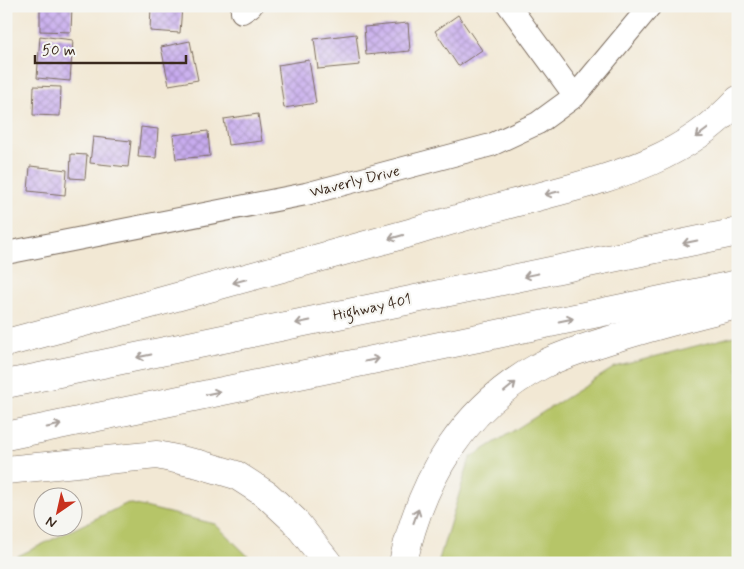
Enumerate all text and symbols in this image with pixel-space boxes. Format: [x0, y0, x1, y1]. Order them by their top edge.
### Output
scale bar [35, 32, 186, 64]
text: 50 m [42, 41, 76, 61]
one-way arrow [695, 128, 709, 138]
street label: Waverly Drive [308, 161, 402, 203]
one-way arrow [545, 189, 561, 198]
one-way arrow [388, 232, 404, 242]
one-way arrow [682, 238, 698, 247]
one-way arrow [523, 271, 539, 280]
one-way arrow [232, 277, 248, 287]
street label: Highway 401 [331, 290, 413, 327]
one-way arrow [557, 315, 573, 324]
one-way arrow [296, 318, 312, 328]
one-way arrow [137, 351, 153, 361]
one-way arrow [364, 355, 380, 364]
one-way arrow [503, 381, 516, 392]
one-way arrow [205, 388, 221, 397]
one-way arrow [46, 421, 62, 430]
north arrow [32, 486, 82, 536]
one-way arrow [412, 509, 421, 524]
text: N [42, 512, 60, 532]

